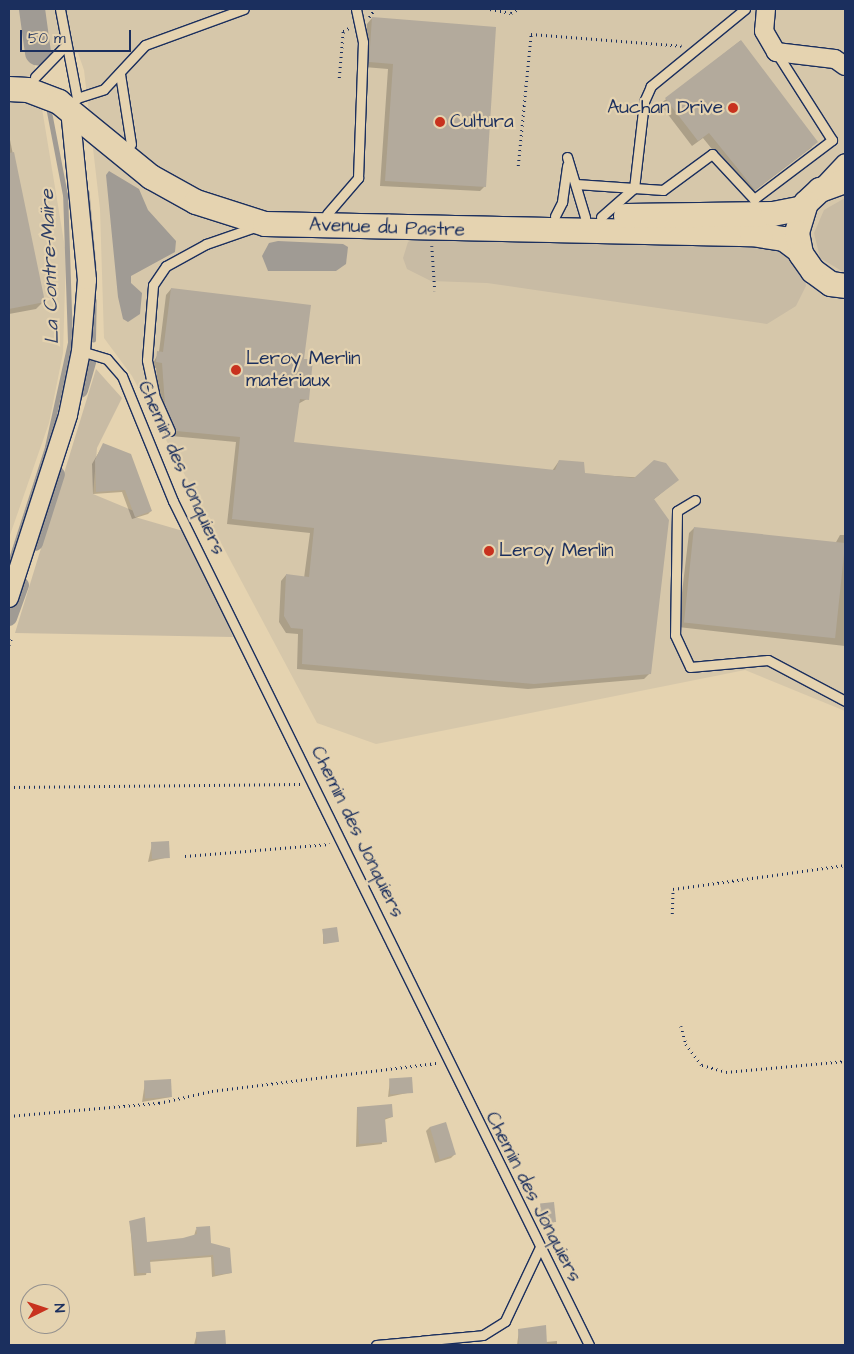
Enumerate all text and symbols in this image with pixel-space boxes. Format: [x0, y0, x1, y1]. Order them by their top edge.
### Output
scale bar [22, 20, 134, 52]
text: 50 m [28, 28, 66, 49]
place label: Auchan Drive [607, 97, 723, 119]
marker: Auchan Drive [727, 102, 739, 114]
place label: Cultura [450, 111, 514, 133]
marker: Cultura [434, 116, 446, 128]
water label: La Contre-Maïre [35, 189, 65, 345]
street label: Avenue du Pastre [309, 214, 465, 242]
place label: Leroy Merlin matériaux [246, 348, 360, 392]
marker: Leroy Merlin matériaux [230, 364, 242, 376]
street label: Chemin des Jonquiers [132, 378, 230, 558]
place label: Leroy Merlin [499, 540, 613, 562]
marker: Leroy Merlin [483, 545, 495, 557]
street label: Chemin des Jonquiers [306, 743, 408, 921]
street label: Chemin des Jonquiers [480, 1108, 586, 1286]
north arrow [20, 1284, 70, 1334]
text: N [49, 1303, 69, 1313]

